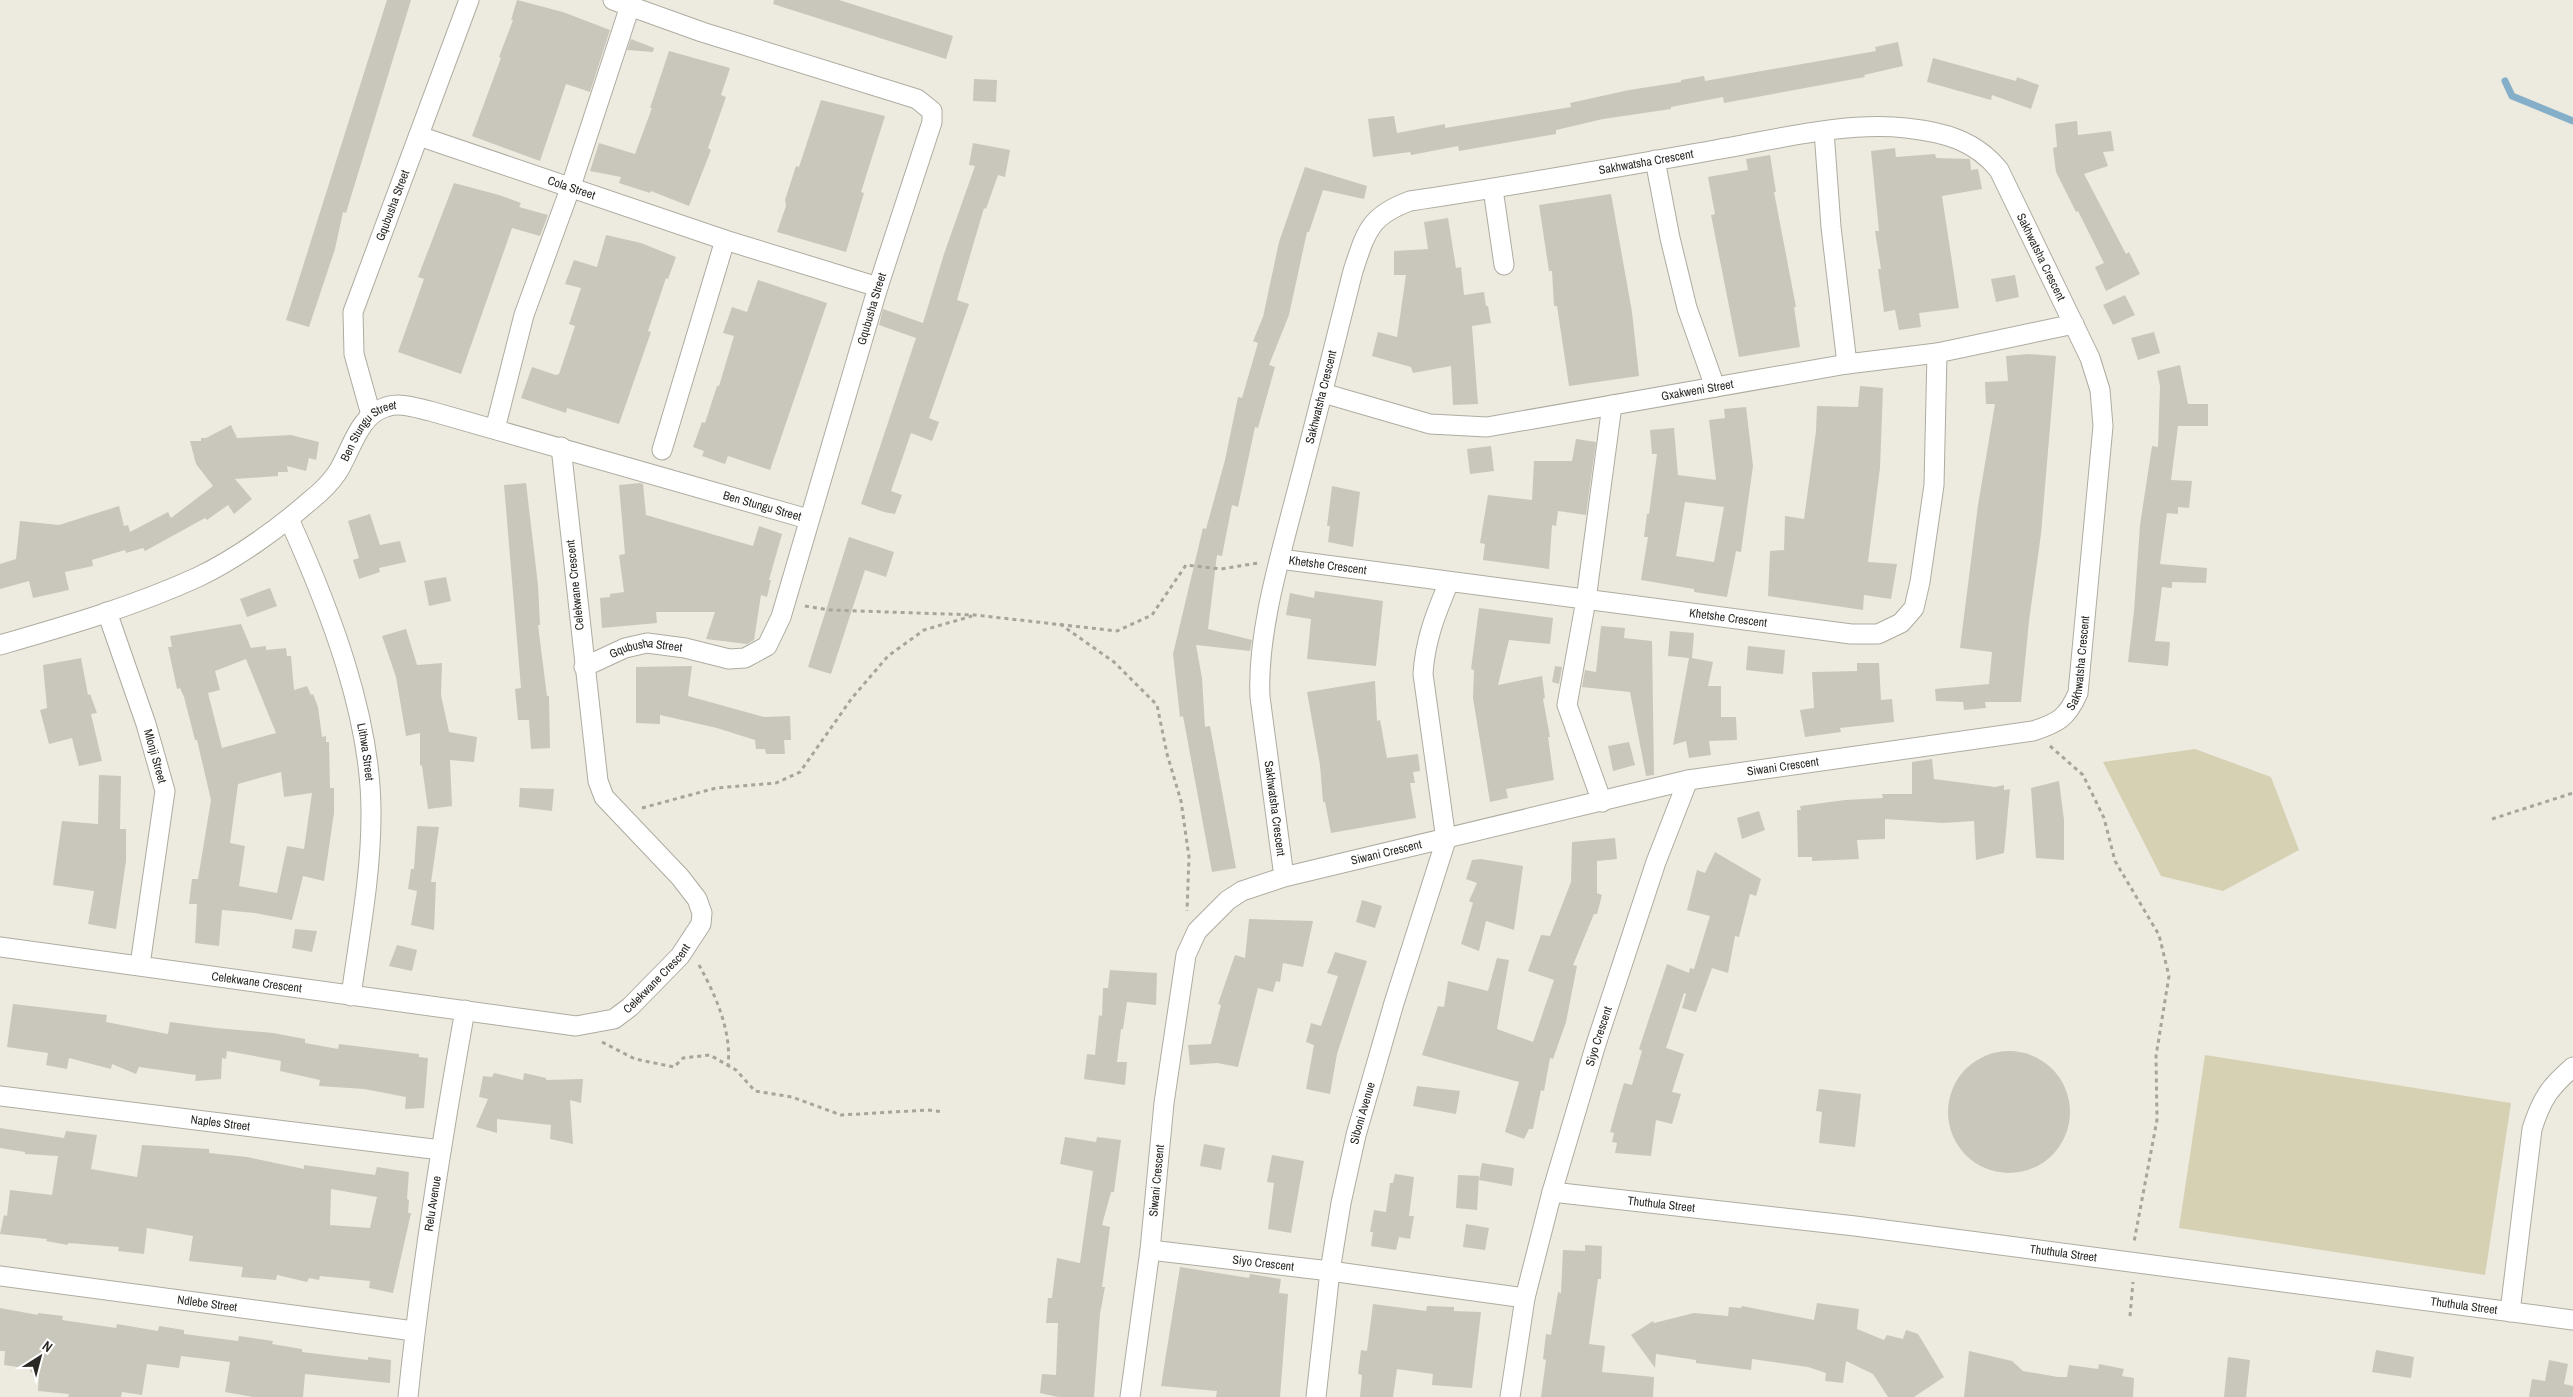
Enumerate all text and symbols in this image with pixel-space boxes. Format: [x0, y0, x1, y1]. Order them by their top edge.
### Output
street label: Sakhwatsha Crescent [1597, 146, 1695, 178]
street label: Gqubusha Street [372, 167, 413, 243]
street label: Cola Street [546, 172, 598, 203]
street label: Sakhwatsha Crescent [2013, 210, 2069, 304]
street label: Gqubusha Street [853, 270, 890, 347]
street label: Sakhwatsha Crescent [1302, 348, 1340, 445]
street label: Gxakweni Street [1660, 376, 1735, 404]
street label: Ben Stungu Street [337, 397, 397, 464]
street label: Ben Stungu Street [721, 487, 803, 525]
street label: Celekwane Crescent [562, 539, 588, 631]
street label: Khetshe Crescent [1288, 552, 1368, 578]
street label: Khetshe Crescent [1688, 605, 1768, 631]
street label: Sakhwatsha Crescent [2063, 615, 2093, 713]
street label: Gqubusha Street [607, 635, 684, 662]
street label: Lithwa Street [353, 722, 378, 782]
street label: Mlonji Street [140, 727, 170, 785]
street label: Siwani Crescent [1746, 753, 1820, 780]
street label: Sakhwatsha Crescent [1261, 760, 1289, 857]
street label: Siwani Crescent [1349, 836, 1424, 869]
street label: Celekwane Crescent [620, 941, 694, 1017]
street label: Celekwane Crescent [210, 968, 303, 996]
street label: Siyo Crescent [1582, 1004, 1616, 1068]
street label: Siboni Avenue [1346, 1080, 1379, 1146]
street label: Naples Street [190, 1111, 251, 1135]
street label: Siwani Crescent [1145, 1144, 1168, 1217]
street label: Relu Avenue [421, 1175, 445, 1232]
street label: Thuthula Street [1627, 1193, 1696, 1216]
street label: Thuthula Street [2029, 1241, 2098, 1266]
street label: Siyo Crescent [1232, 1252, 1295, 1275]
street label: Ndlebe Street [176, 1292, 238, 1315]
street label: Thuthula Street [2429, 1293, 2499, 1318]
north arrow [15, 1332, 65, 1382]
text: N [39, 1337, 56, 1356]

